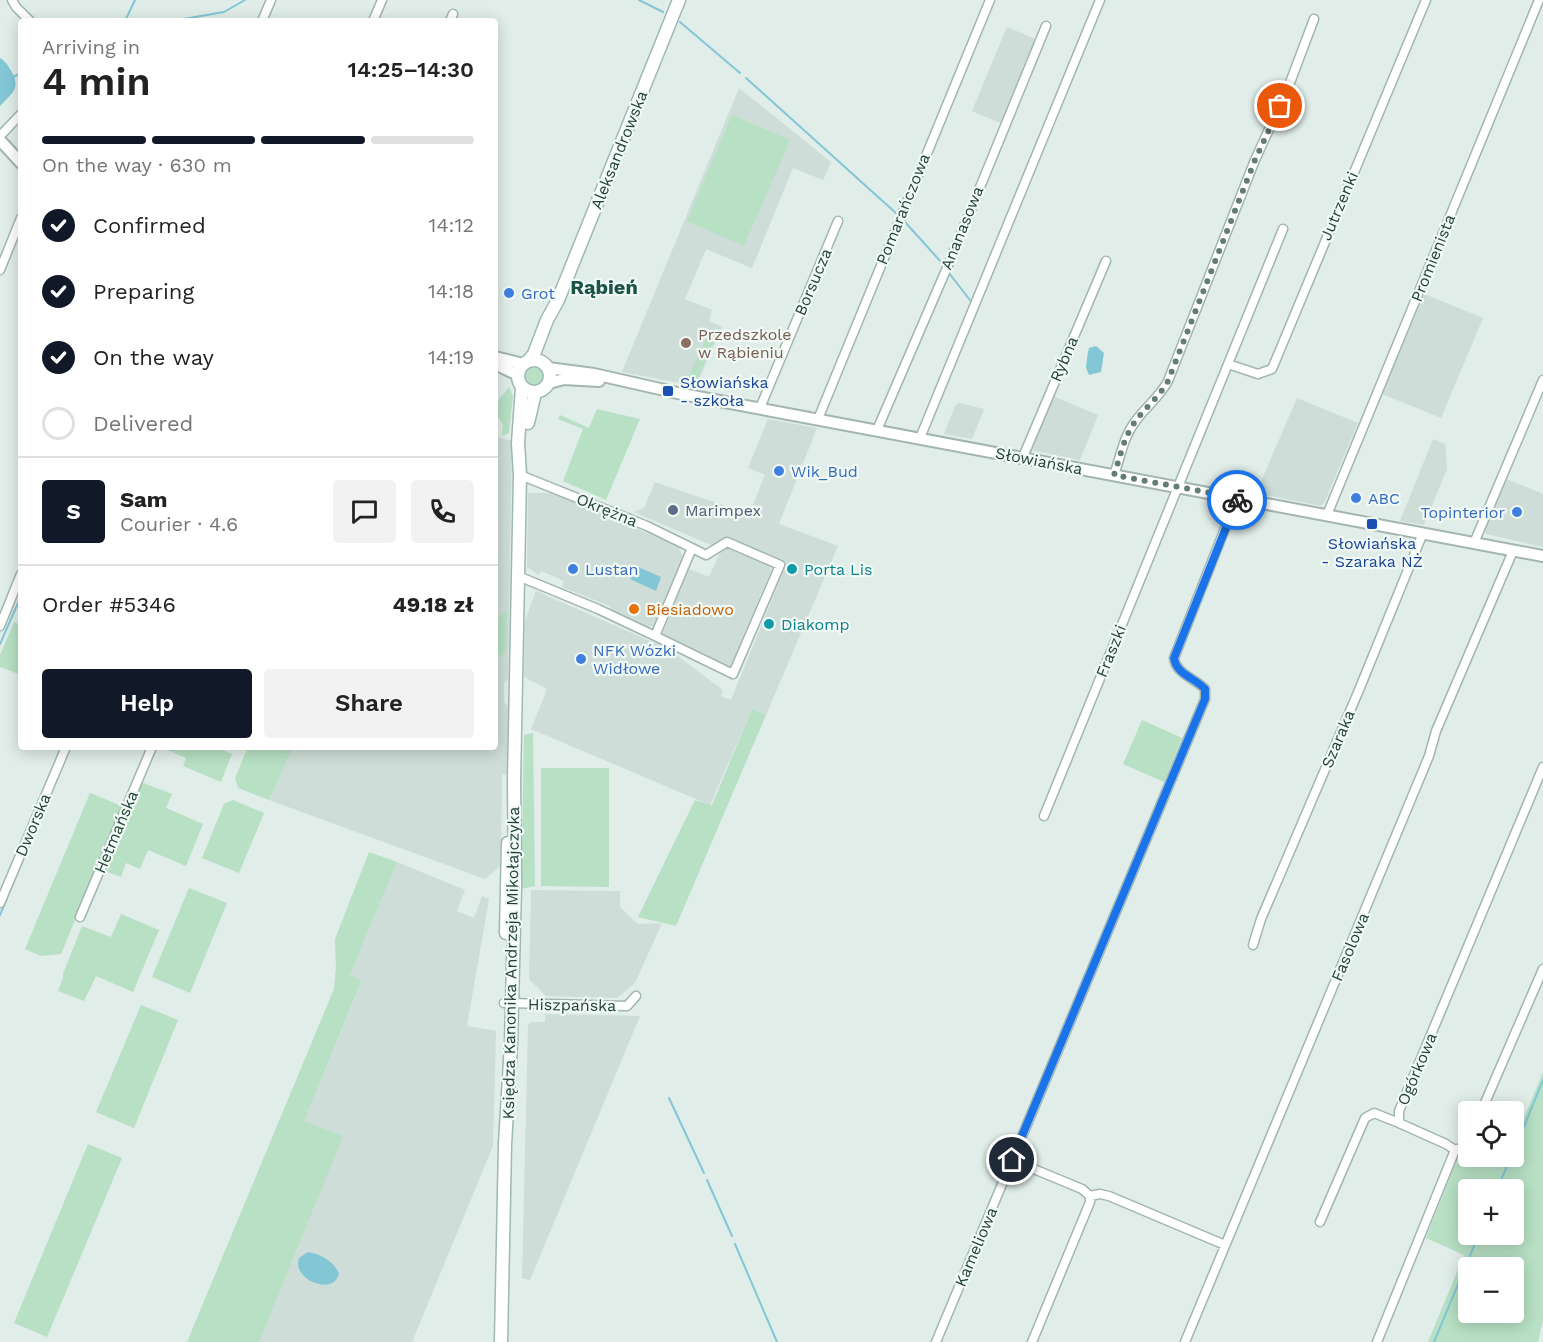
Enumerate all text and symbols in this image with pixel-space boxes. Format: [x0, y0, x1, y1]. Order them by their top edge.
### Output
text: Arriving in [42, 35, 140, 59]
text: 14:25–14:30 [348, 57, 474, 82]
text: 4 min [42, 59, 151, 104]
pin [1254, 80, 1305, 131]
street label: Aleksandrowska [587, 88, 651, 212]
icon: bag [1263, 89, 1296, 122]
street label: Pomarańczowa [872, 151, 934, 267]
text: On the way · 630 m [42, 153, 232, 177]
street label: Jutrzenki [1316, 169, 1362, 243]
street label: Ananasowa [937, 183, 987, 273]
icon: check [42, 209, 75, 242]
street label: Promienista [1407, 211, 1459, 305]
text: Confirmed [93, 213, 206, 238]
text: 14:12 [429, 213, 474, 237]
street label: Borsucza [790, 246, 836, 318]
icon: check [42, 275, 75, 308]
district label: Rąbień [570, 275, 638, 299]
text: Preparing [93, 279, 194, 304]
text: 14:18 [428, 279, 474, 303]
place label: Grot [521, 284, 555, 303]
marker: Grot [502, 286, 516, 300]
place label: Przedszkole w Rąbieniu [698, 325, 791, 362]
street label: Rybna [1046, 334, 1082, 384]
marker: Przedszkole w Rąbieniu [679, 336, 693, 350]
icon: check [42, 341, 75, 374]
text: On the way [93, 345, 214, 370]
text: 14:19 [428, 345, 474, 369]
place label: Słowiańska - szkoła [680, 373, 769, 410]
marker: Słowiańska - szkoła [661, 384, 675, 398]
text: Delivered [93, 411, 193, 436]
street label: Słowiańska [994, 443, 1084, 479]
place label: Wik_Bud [791, 462, 858, 481]
marker: Wik_Bud [772, 464, 786, 478]
courier [1207, 470, 1267, 530]
button: chat [333, 480, 396, 543]
button: phone [411, 480, 474, 543]
icon: bike [1221, 484, 1254, 517]
text: Sam [120, 487, 168, 512]
street label: Okrężna [574, 489, 640, 531]
place label: ABC [1368, 489, 1400, 508]
marker: ABC [1349, 491, 1363, 505]
text: S [66, 499, 81, 524]
place label: Marimpex [685, 501, 761, 520]
marker: Marimpex [666, 503, 680, 517]
place label: Topinterior [1421, 503, 1505, 522]
marker: Topinterior [1510, 505, 1524, 519]
text: Courier · 4.6 [120, 512, 238, 536]
marker: Słowiańska - Szaraka NŻ [1365, 517, 1379, 531]
place label: Słowiańska - Szaraka NŻ [1321, 534, 1423, 571]
place label: Lustan [585, 560, 638, 579]
place label: Porta Lis [804, 560, 872, 579]
marker: Lustan [566, 562, 580, 576]
marker: Porta Lis [785, 562, 799, 576]
text: Order #5346 [42, 592, 176, 617]
text: 49.18 zł [392, 592, 474, 617]
place label: Biesiadowo [646, 600, 734, 619]
marker: Biesiadowo [627, 602, 641, 616]
place label: Diakomp [781, 615, 849, 634]
marker: Diakomp [762, 617, 776, 631]
street label: Fraszki [1092, 622, 1130, 680]
place label: NFK Wózki Widłowe [593, 641, 676, 678]
marker: NFK Wózki Widłowe [574, 652, 588, 666]
button: Help [42, 669, 252, 738]
button: Share [264, 669, 474, 738]
street label: Szaraka [1317, 707, 1359, 771]
street label: Hetmańska [90, 788, 142, 876]
street label: Dworska [11, 791, 55, 859]
street label: Księdza Kanonika Andrzeja Mikołajczyka [499, 807, 523, 1119]
street label: Fasolowa [1327, 910, 1373, 984]
street label: Hiszpańska [528, 995, 616, 1015]
street label: Ogórkowa [1393, 1030, 1441, 1108]
map controls [1458, 1101, 1524, 1323]
button: locate [1458, 1101, 1524, 1167]
pin [986, 1134, 1037, 1185]
icon: home [995, 1143, 1028, 1176]
button: + [1458, 1179, 1524, 1245]
street label: Kameliowa [951, 1204, 1001, 1290]
button: − [1458, 1257, 1524, 1323]

